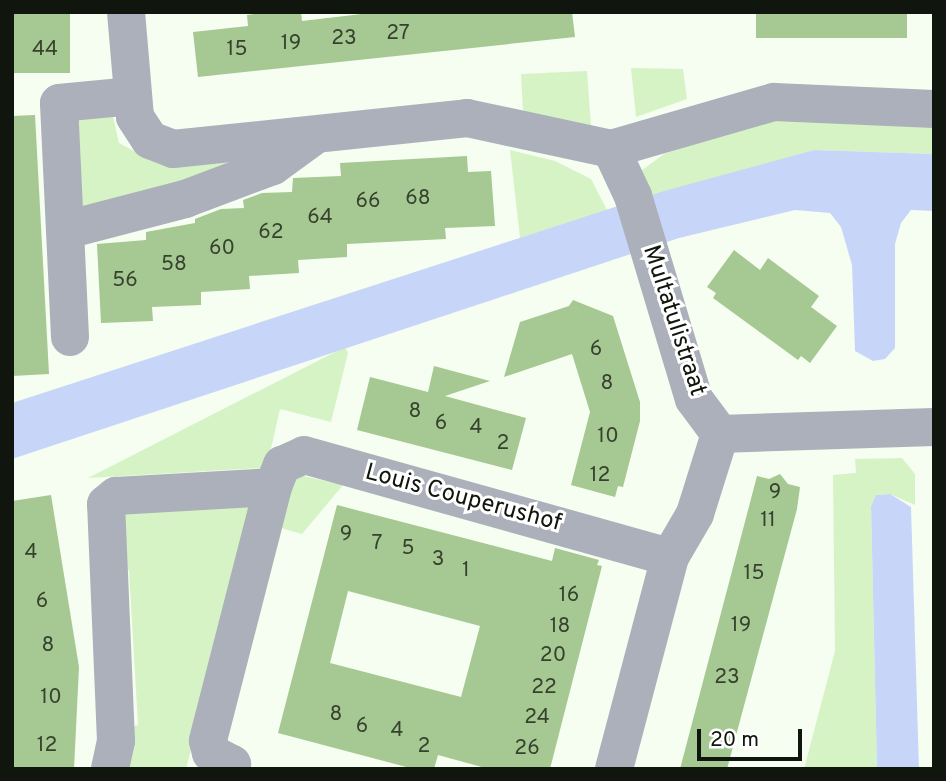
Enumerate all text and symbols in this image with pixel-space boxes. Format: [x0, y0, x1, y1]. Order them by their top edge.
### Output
house number: 27 [386, 21, 410, 47]
house number: 23 [331, 26, 357, 52]
house number: 19 [281, 31, 301, 57]
house number: 44 [32, 37, 58, 63]
house number: 15 [227, 37, 247, 63]
house number: 68 [405, 186, 431, 212]
house number: 66 [355, 189, 381, 215]
house number: 64 [307, 205, 333, 231]
house number: 62 [258, 220, 284, 246]
house number: 60 [209, 236, 235, 262]
street label: Multatulistraat [635, 242, 711, 400]
house number: 58 [161, 252, 187, 278]
house number: 56 [112, 268, 138, 294]
house number: 6 [590, 337, 602, 363]
house number: 8 [601, 371, 613, 397]
house number: 8 [409, 399, 421, 425]
house number: 6 [435, 411, 447, 437]
house number: 4 [469, 415, 483, 441]
house number: 10 [597, 424, 619, 450]
house number: 2 [497, 431, 509, 457]
street label: Louis Couperushof [362, 459, 564, 539]
house number: 12 [590, 463, 610, 489]
house number: 9 [769, 480, 781, 506]
house number: 11 [760, 508, 776, 534]
house number: 9 [340, 522, 352, 548]
house number: 7 [372, 531, 382, 557]
house number: 5 [401, 536, 415, 562]
house number: 4 [24, 540, 38, 566]
house number: 3 [432, 547, 444, 573]
house number: 1 [462, 558, 470, 584]
house number: 15 [744, 561, 764, 587]
house number: 16 [559, 583, 579, 609]
house number: 6 [36, 589, 48, 615]
house number: 19 [731, 613, 751, 639]
house number: 18 [550, 614, 570, 640]
house number: 8 [42, 633, 54, 659]
house number: 20 [540, 643, 566, 669]
house number: 23 [714, 665, 740, 691]
house number: 22 [531, 675, 557, 701]
house number: 10 [40, 685, 62, 711]
house number: 8 [330, 702, 342, 728]
house number: 24 [524, 705, 550, 731]
house number: 6 [356, 714, 368, 740]
scale bar [701, 714, 806, 758]
house number: 4 [390, 718, 404, 744]
text: 20 m [710, 727, 759, 754]
house number: 12 [37, 733, 57, 759]
house number: 2 [418, 734, 430, 760]
house number: 26 [514, 736, 540, 762]

